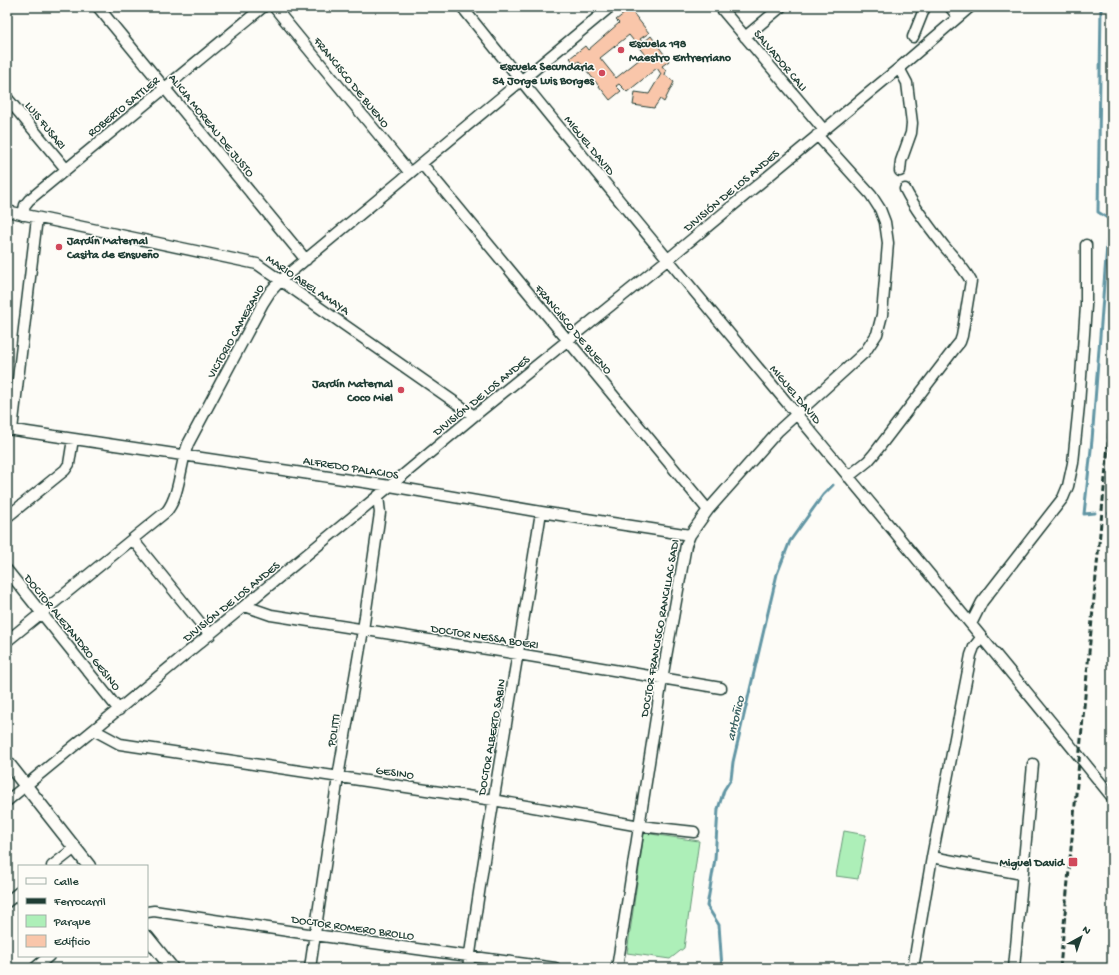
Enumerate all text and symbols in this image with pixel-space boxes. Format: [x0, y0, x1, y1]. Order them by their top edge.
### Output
street label: SALVADOR CALI [750, 28, 809, 95]
street label: FRANCISCO DE BUENO [309, 34, 391, 131]
place label: Escuela 198 Maestro Entrerriano [628, 38, 732, 66]
marker: Escuela 198 Maestro Entrerriano [616, 45, 626, 55]
place label: Escuela Secundaria 54 Jorge Luis Borges [493, 61, 595, 89]
marker: Escuela Secundaria 54 Jorge Luis Borges [597, 68, 607, 78]
street label: ALICIA MOREAU DE JUSTO [165, 72, 256, 181]
street label: ROBERTO SATTLER [86, 74, 163, 141]
street label: LUIS FUSARI [21, 100, 68, 153]
street label: MIGUEL DAVID [560, 114, 617, 179]
street label: DIVISIÓN DE LOS ANDES [681, 147, 783, 236]
place label: Jardín Maternal Casita de Ensueño [66, 235, 160, 263]
marker: Jardín Maternal Casita de Ensueño [54, 242, 64, 252]
street label: MARIO ABEL AMAYA [262, 253, 352, 319]
street label: FRANCISCO DE BUENO [530, 282, 614, 378]
street label: VICTORIO CAMERANO [205, 283, 268, 382]
street label: DIVISIÓN DE LOS ANDES [430, 353, 534, 441]
street label: MIGUEL DAVID [766, 363, 823, 428]
place label: Jardín Maternal Coco Miel [311, 378, 393, 406]
marker: Jardín Maternal Coco Miel [396, 385, 406, 395]
street label: ALFREDO PALACIOS [302, 455, 400, 484]
street label: DOCTOR FRANCISCO RANCILLAC SADI [638, 538, 684, 719]
street label: DIVISIÓN DE LOS ANDES [180, 559, 284, 647]
street label: DOCTOR ALEJANDRO GESINO [20, 572, 123, 694]
street label: DOCTOR NESSA BOERI [429, 622, 540, 653]
street label: DOCTOR ALBERTO SABIN [476, 678, 510, 798]
water label: antoñico [724, 693, 749, 742]
street label: POLITTI [325, 713, 345, 749]
street label: GESINO [375, 764, 415, 784]
marker: Miguel David [1067, 856, 1079, 868]
place label: Miguel David [1000, 857, 1066, 871]
legend [18, 865, 148, 957]
text: Calle [54, 876, 79, 890]
text: Ferrocarril [53, 896, 106, 910]
street label: DOCTOR ROMERO BROLLO [289, 913, 415, 945]
text: Parque [53, 916, 91, 930]
north arrow [1061, 917, 1101, 957]
text: N [1080, 924, 1093, 938]
text: Edificio [54, 936, 90, 950]

